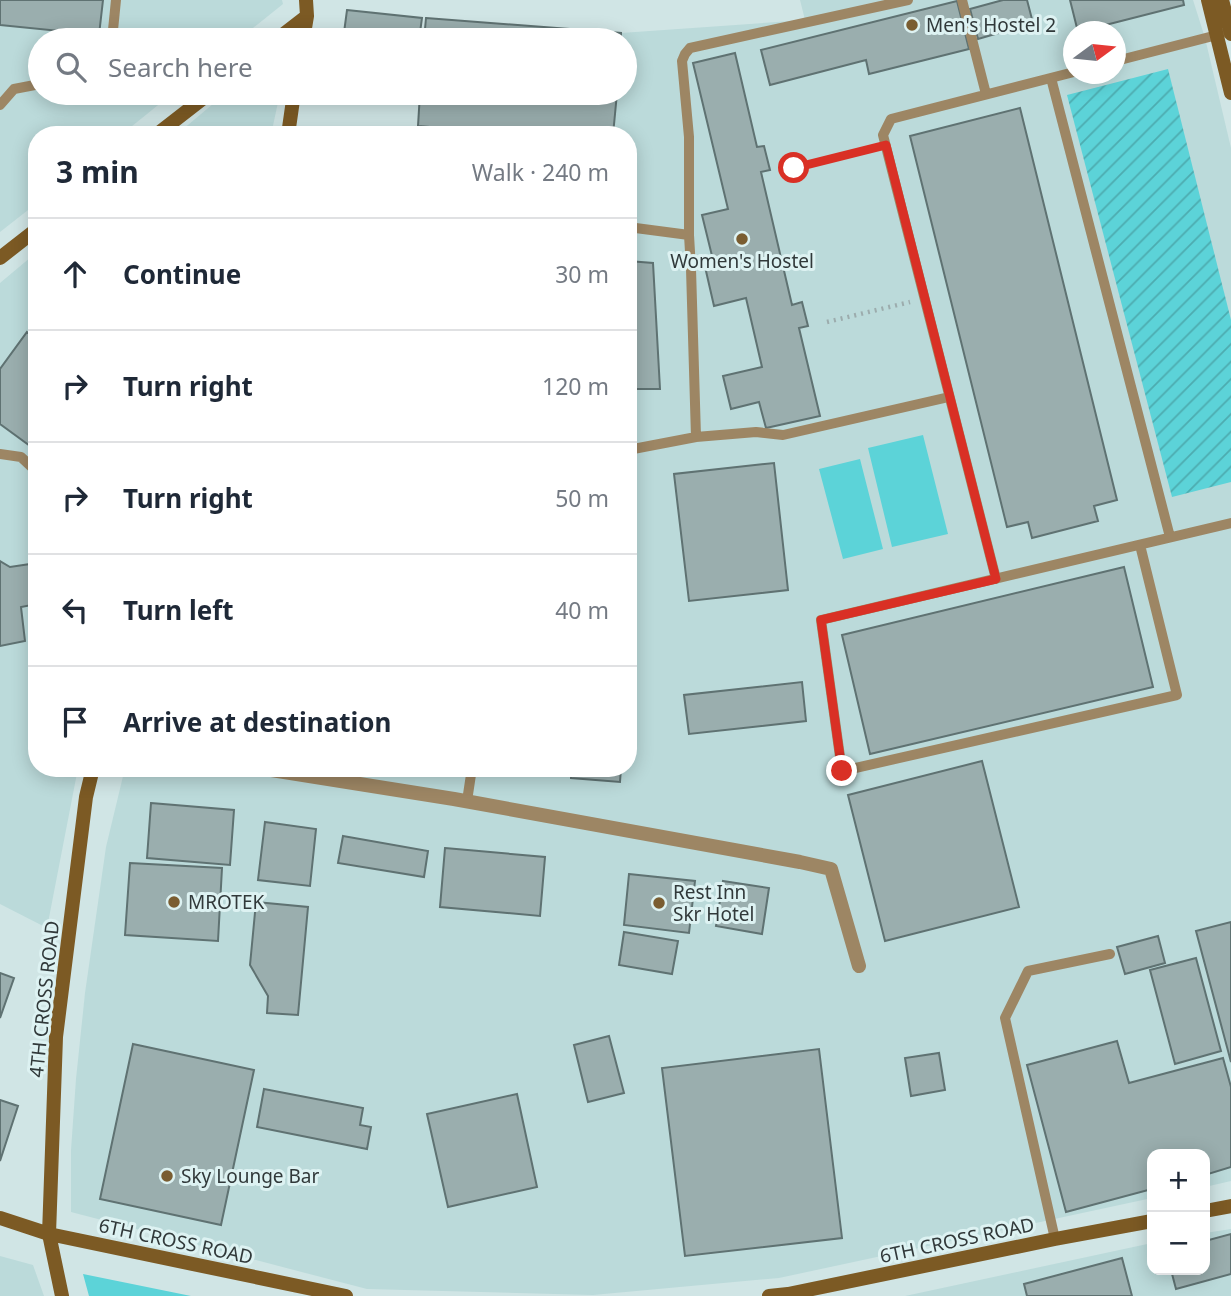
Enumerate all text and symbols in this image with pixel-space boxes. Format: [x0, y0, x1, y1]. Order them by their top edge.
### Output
place label: Men's Hostel 2 [926, 12, 1056, 38]
marker: Men's Hostel 2 [904, 17, 920, 33]
north arrow [1063, 21, 1126, 84]
search box [28, 28, 637, 105]
icon: search [52, 48, 90, 86]
text: Search here [108, 49, 253, 85]
text: 3 min [56, 151, 139, 192]
route start [778, 152, 809, 183]
text: Walk · 240 m [472, 156, 609, 188]
marker: Women's Hostel [734, 231, 750, 247]
place label: Women's Hostel [670, 248, 814, 274]
icon: ahead [56, 255, 94, 293]
text: Continue [123, 256, 241, 292]
text: 30 m [555, 258, 609, 290]
icon: right [56, 367, 94, 405]
text: Turn right [123, 368, 253, 404]
text: 120 m [542, 370, 609, 402]
icon: right [56, 479, 94, 517]
text: Turn right [123, 480, 253, 516]
text: 50 m [555, 482, 609, 514]
icon: left [56, 591, 94, 629]
text: Turn left [123, 592, 234, 628]
text: 40 m [555, 594, 609, 626]
icon: arrive [56, 703, 94, 741]
text: Arrive at destination [123, 704, 392, 740]
route end [826, 755, 857, 786]
place label: Rest Inn Skr Hotel [673, 879, 754, 927]
place label: MROTEK [188, 889, 264, 915]
marker: MROTEK [166, 894, 182, 910]
marker: Rest Inn Skr Hotel [651, 895, 667, 911]
street label: 4TH CROSS ROAD [23, 919, 65, 1079]
map controls [1147, 1149, 1210, 1275]
button: + [1147, 1149, 1210, 1212]
place label: Sky Lounge Bar [181, 1163, 319, 1189]
marker: Sky Lounge Bar [159, 1168, 175, 1184]
street label: 6TH CROSS ROAD [877, 1211, 1037, 1269]
street label: 6TH CROSS ROAD [96, 1212, 256, 1270]
button: − [1147, 1212, 1210, 1275]

